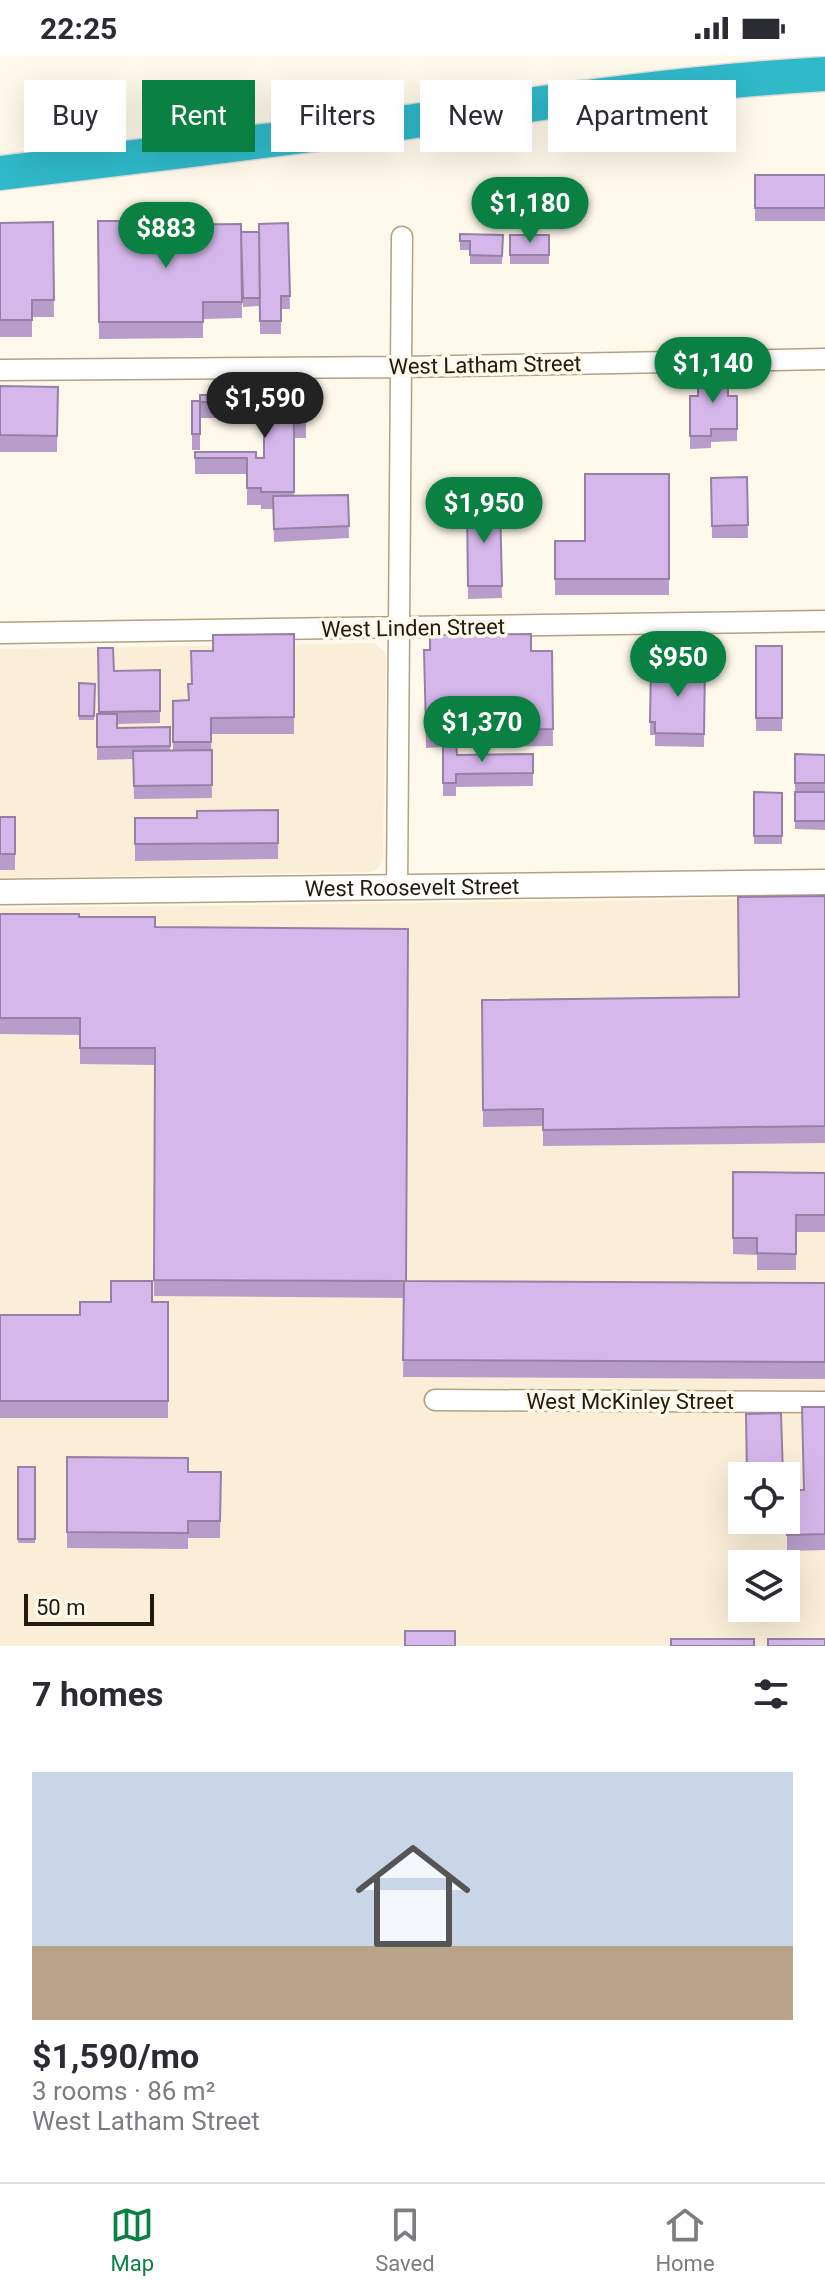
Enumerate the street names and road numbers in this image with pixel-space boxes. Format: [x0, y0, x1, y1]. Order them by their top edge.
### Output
street label: West Latham Street [388, 351, 582, 379]
street label: West Linden Street [321, 614, 505, 642]
street label: West Roosevelt Street [304, 873, 519, 901]
street label: West McKinley Street [526, 1389, 734, 1414]

